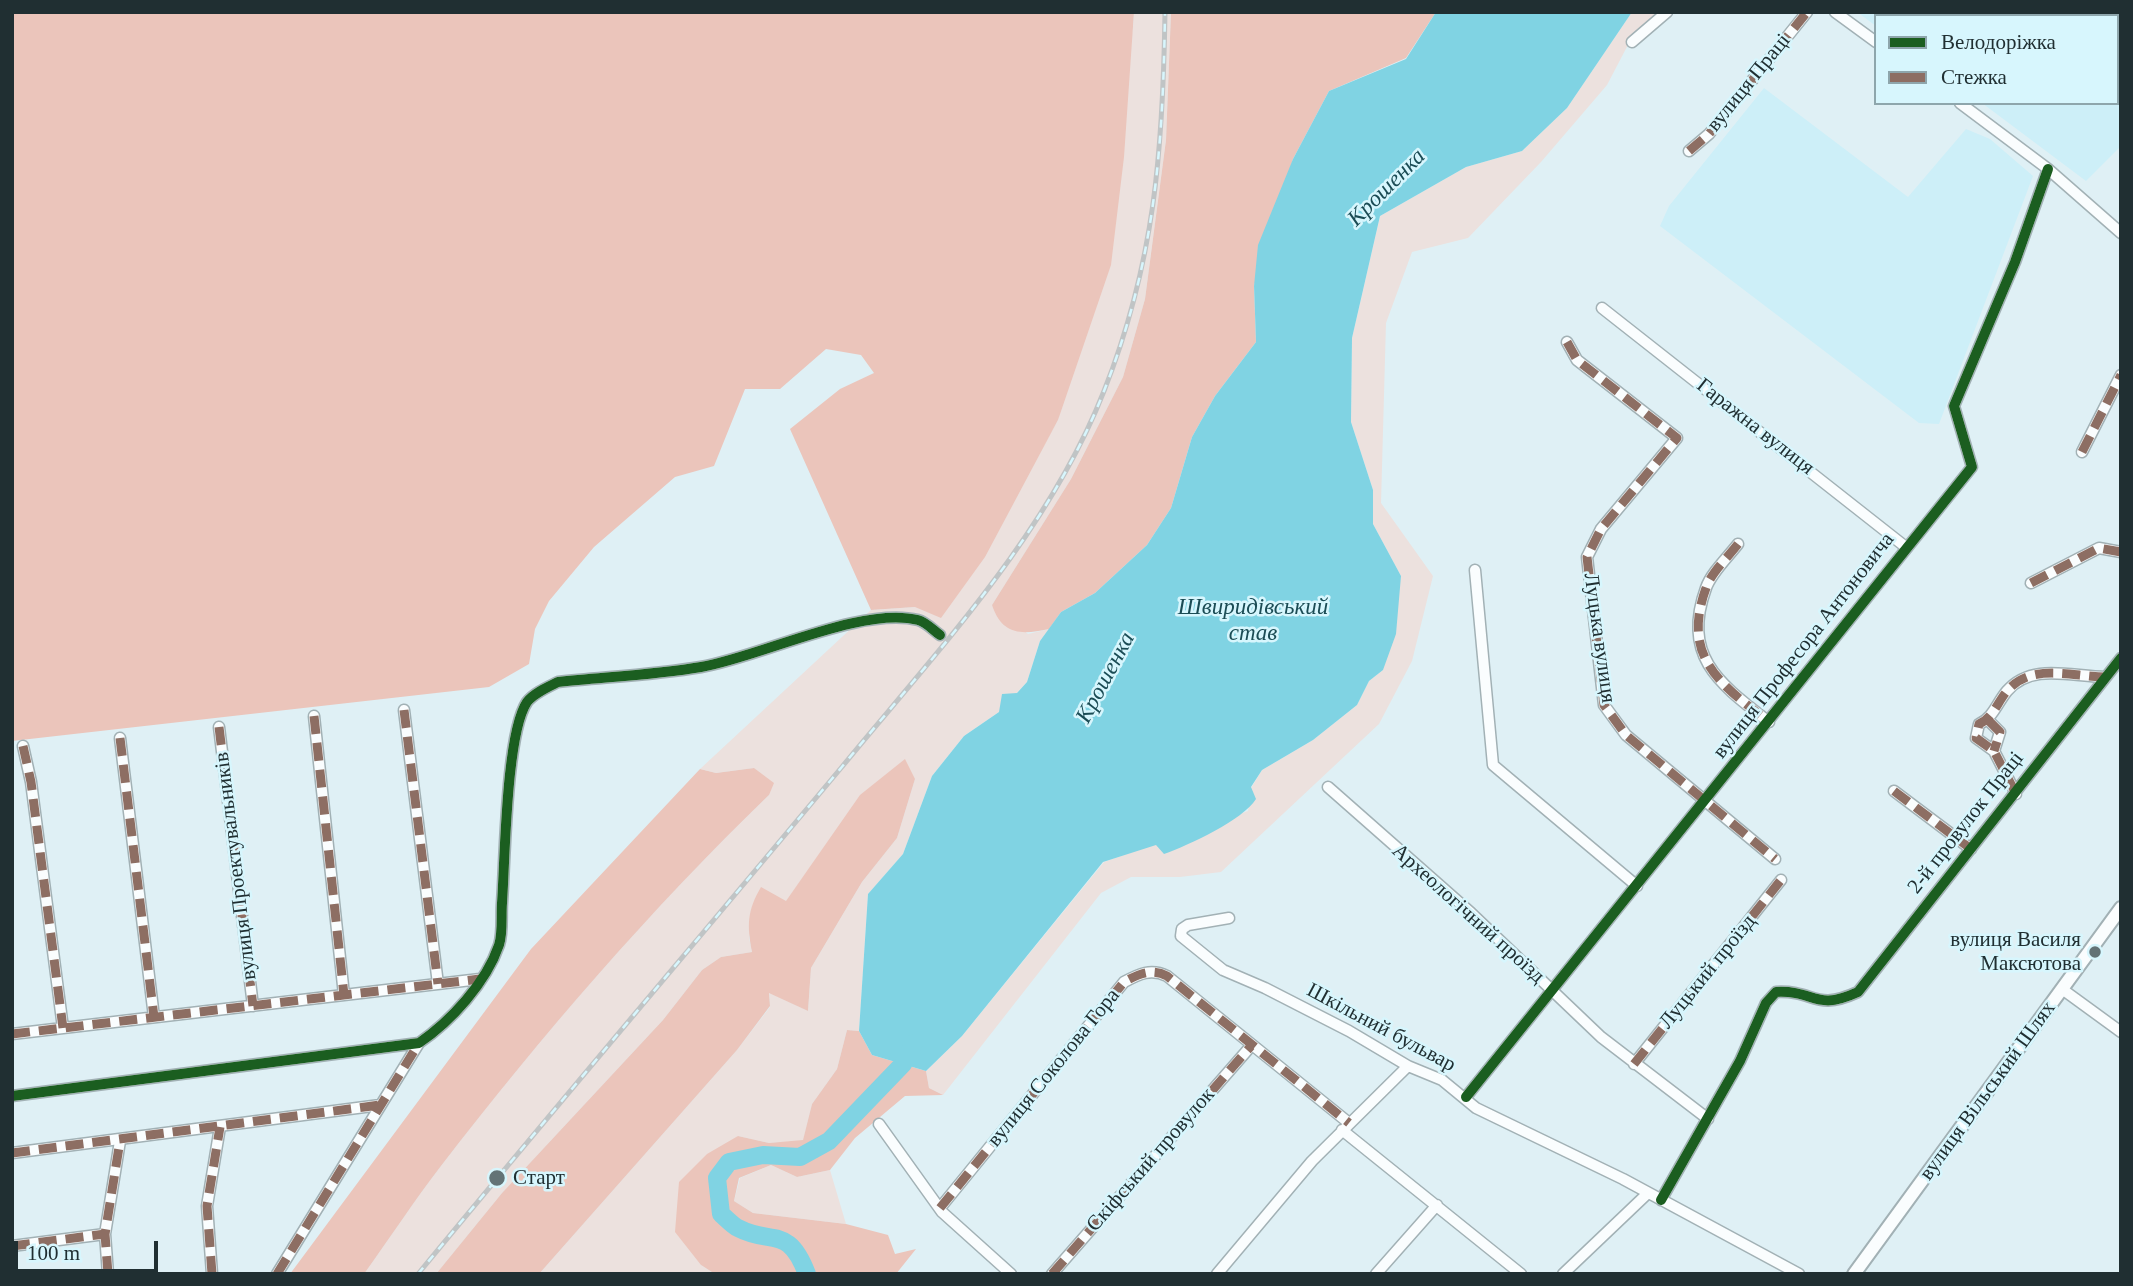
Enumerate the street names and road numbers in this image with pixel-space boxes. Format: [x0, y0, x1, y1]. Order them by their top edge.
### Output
street label: вулиця Праці [1702, 29, 1796, 137]
street label: Гаражна вулиця [1691, 373, 1819, 481]
street label: вулиця Професора Антоновича [1708, 528, 1900, 764]
street label: Луцька вулиця [1577, 571, 1621, 705]
street label: 2-й провулок Праці [1903, 747, 2029, 899]
street label: вулиця Проектувальників [210, 751, 262, 981]
street label: Археологічний проїзд [1386, 839, 1550, 989]
street label: Луцький проїзд [1654, 910, 1762, 1034]
street label: Шкільний бульвар [1302, 978, 1460, 1078]
street label: вулиця Соколова Гора [982, 984, 1126, 1152]
street label: вулиця Вільський Шлях [1915, 997, 2061, 1185]
street label: Скіфський провулок [1082, 1083, 1220, 1237]

